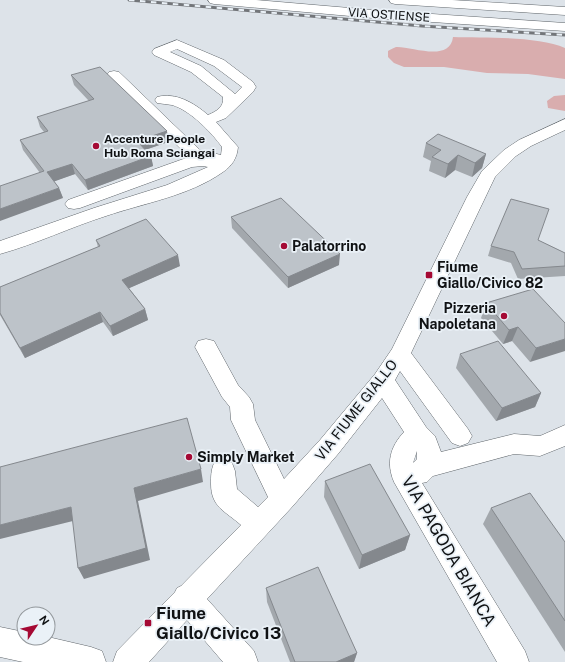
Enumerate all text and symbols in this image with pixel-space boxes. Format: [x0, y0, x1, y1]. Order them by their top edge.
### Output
street label: VIA OSTIENSE [348, 5, 430, 25]
place label: Accenture People Hub Roma Sciangai [104, 132, 215, 160]
marker: Accenture People Hub Roma Sciangai [91, 141, 101, 151]
place label: Palatorrino [292, 238, 366, 254]
marker: Palatorrino [279, 241, 289, 251]
place label: Fiume Giallo/Civico 82 [437, 259, 543, 291]
marker: Fiume Giallo/Civico 82 [424, 270, 434, 280]
place label: Pizzeria Napoletana [419, 300, 496, 332]
marker: Pizzeria Napoletana [499, 311, 509, 321]
street label: VIA FIUME GIALLO [312, 356, 400, 464]
place label: Simply Market [197, 449, 295, 465]
marker: Simply Market [184, 452, 194, 462]
street label: VIA PAGODA BIANCA [398, 472, 500, 630]
place label: Fiume Giallo/Civico 13 [156, 603, 281, 643]
north arrow [16, 606, 56, 646]
text: N [37, 613, 52, 627]
marker: Fiume Giallo/Civico 13 [143, 618, 153, 628]

